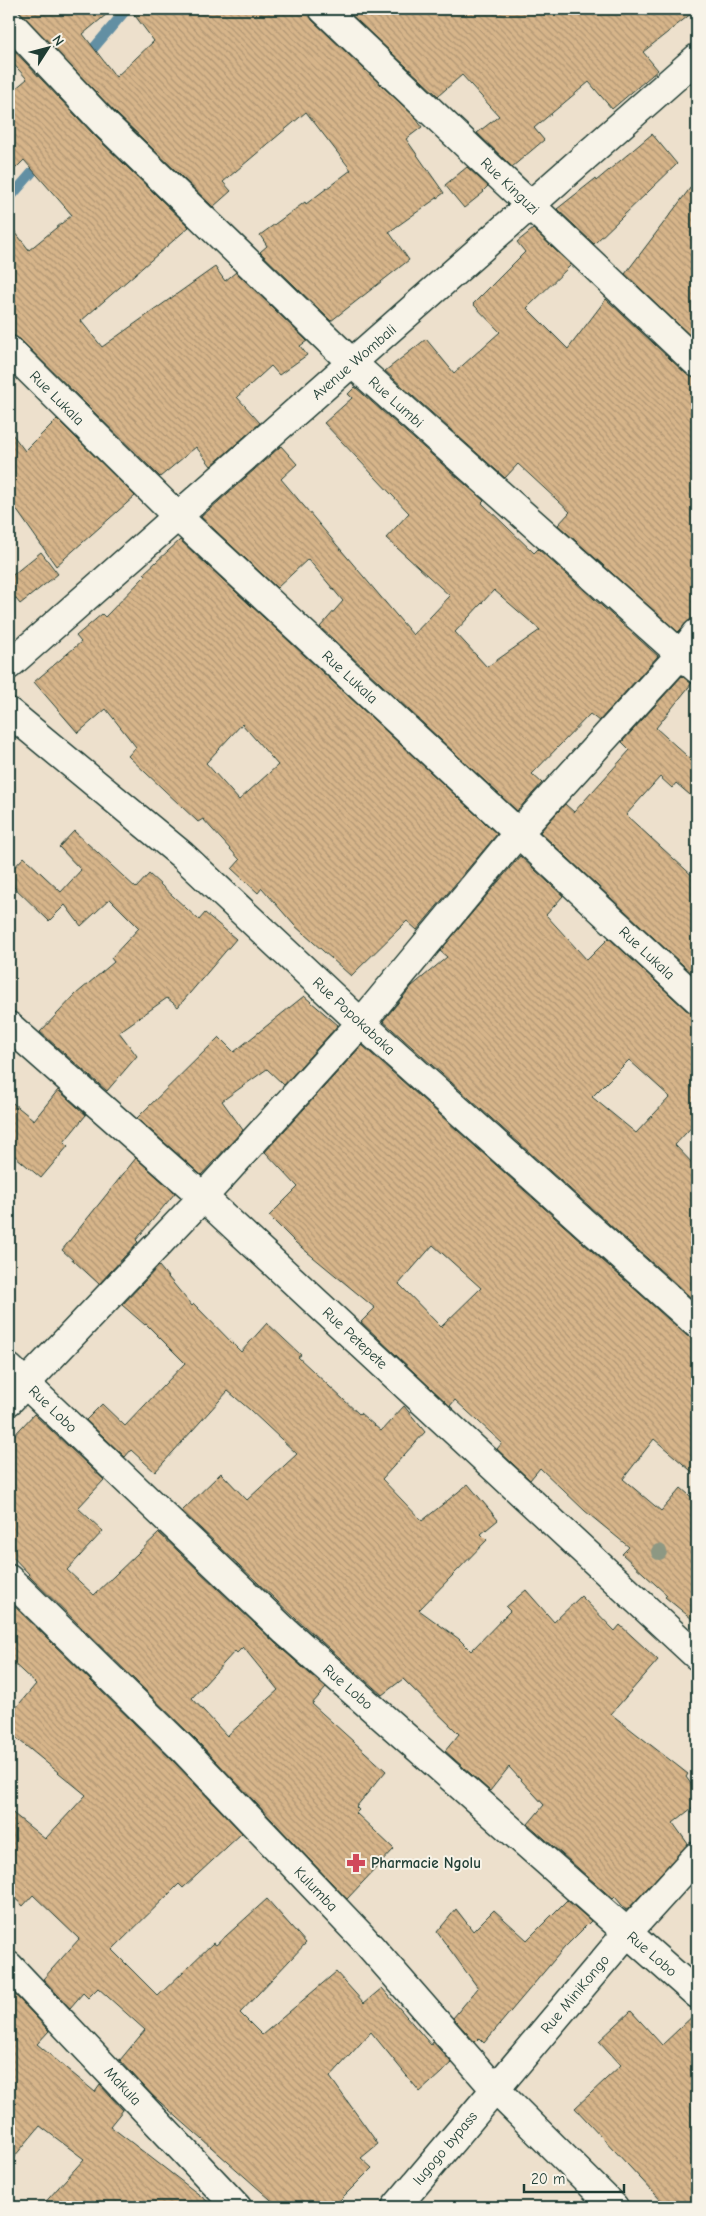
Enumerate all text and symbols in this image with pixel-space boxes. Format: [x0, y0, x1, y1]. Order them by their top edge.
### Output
north arrow [22, 22, 72, 72]
text: N [49, 32, 68, 49]
street label: Rue Kinguzi [477, 154, 543, 218]
street label: Avenue Wombali [308, 320, 400, 404]
street label: Rue Lukala [26, 367, 88, 429]
street label: Rue Lumbi [365, 373, 427, 431]
street label: Rue Lukala [318, 647, 382, 707]
street label: Rue Lukala [615, 923, 679, 983]
street label: Rue Popokabaka [309, 973, 399, 1059]
street label: Rue Petepete [319, 1303, 392, 1373]
street label: Rue Lobo [25, 1382, 81, 1436]
street label: Rue Lobo [319, 1660, 377, 1714]
pharmacy icon: Pharmacie Ngolu [345, 1852, 367, 1874]
place label: Pharmacie Ngolu [371, 1854, 481, 1872]
street label: Kulumba [290, 1863, 342, 1915]
street label: Rue Lobo [623, 1927, 681, 1981]
street label: Rue MiniKongo [537, 1951, 613, 2037]
street label: Makula [101, 2063, 145, 2109]
street label: lugogo bypass [409, 2108, 481, 2188]
scale bar [524, 2161, 624, 2193]
text: 20 m [531, 2170, 565, 2188]

